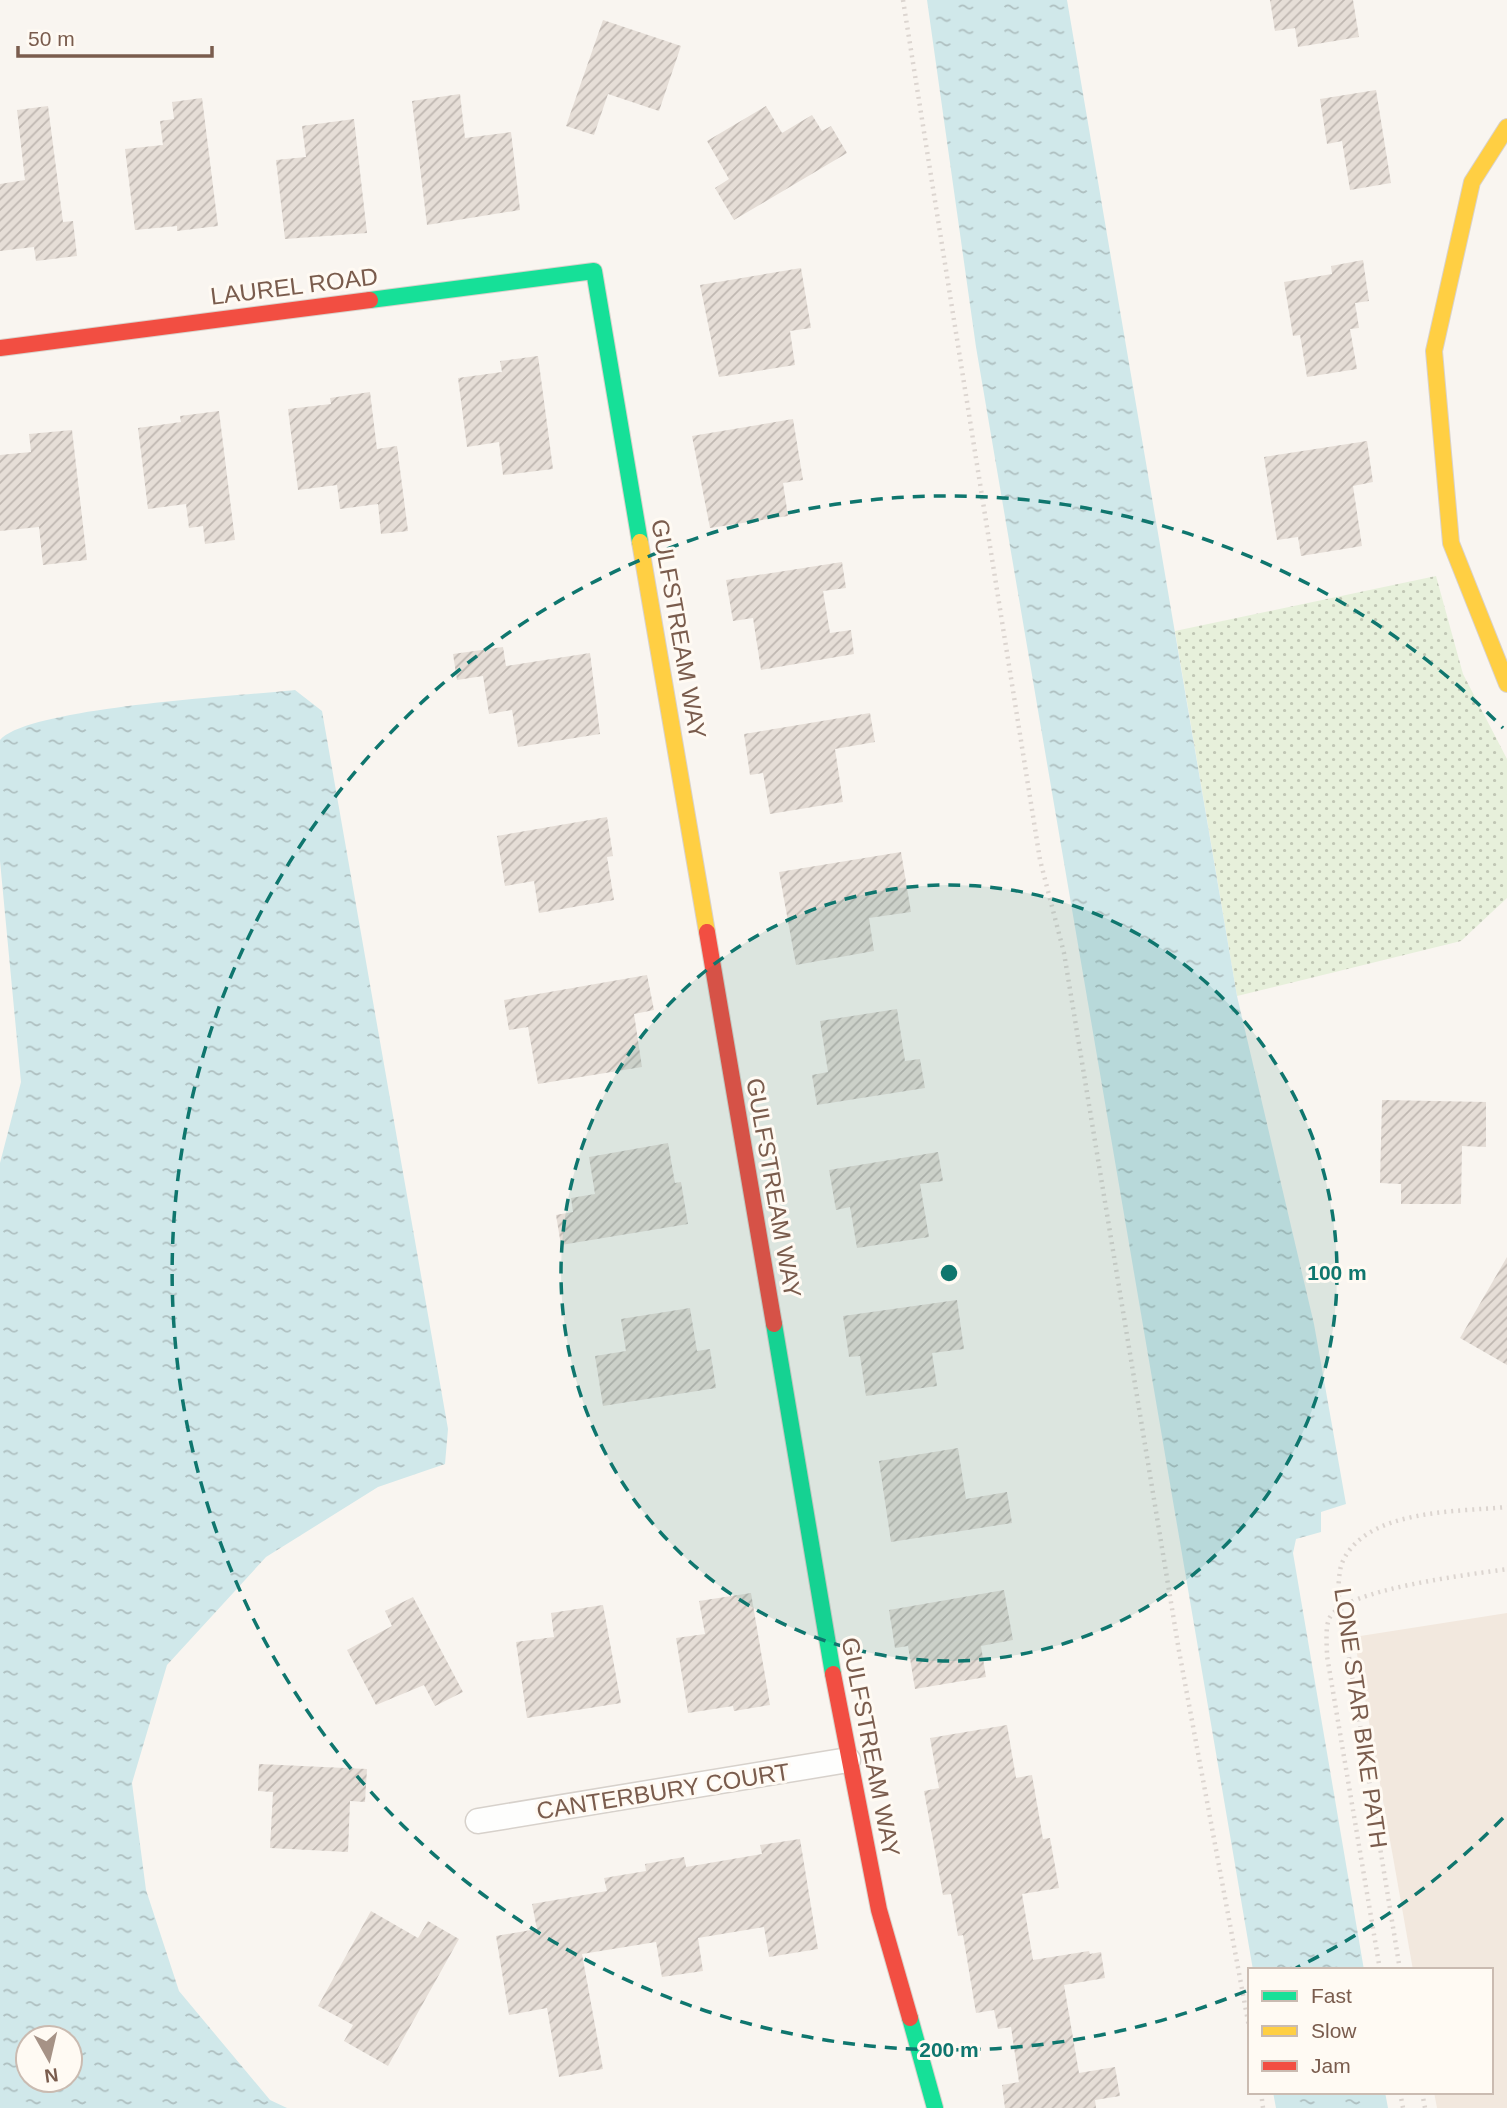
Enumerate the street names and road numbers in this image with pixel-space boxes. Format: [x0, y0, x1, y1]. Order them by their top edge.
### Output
street label: LAUREL ROAD [209, 262, 379, 310]
street label: GULFSTREAM WAY [646, 517, 712, 741]
street label: GULFSTREAM WAY [741, 1076, 807, 1300]
street label: LONE STAR BIKE PATH [1329, 1586, 1393, 1850]
street label: GULFSTREAM WAY [837, 1635, 905, 1859]
street label: CANTERBURY COURT [534, 1758, 792, 1824]

